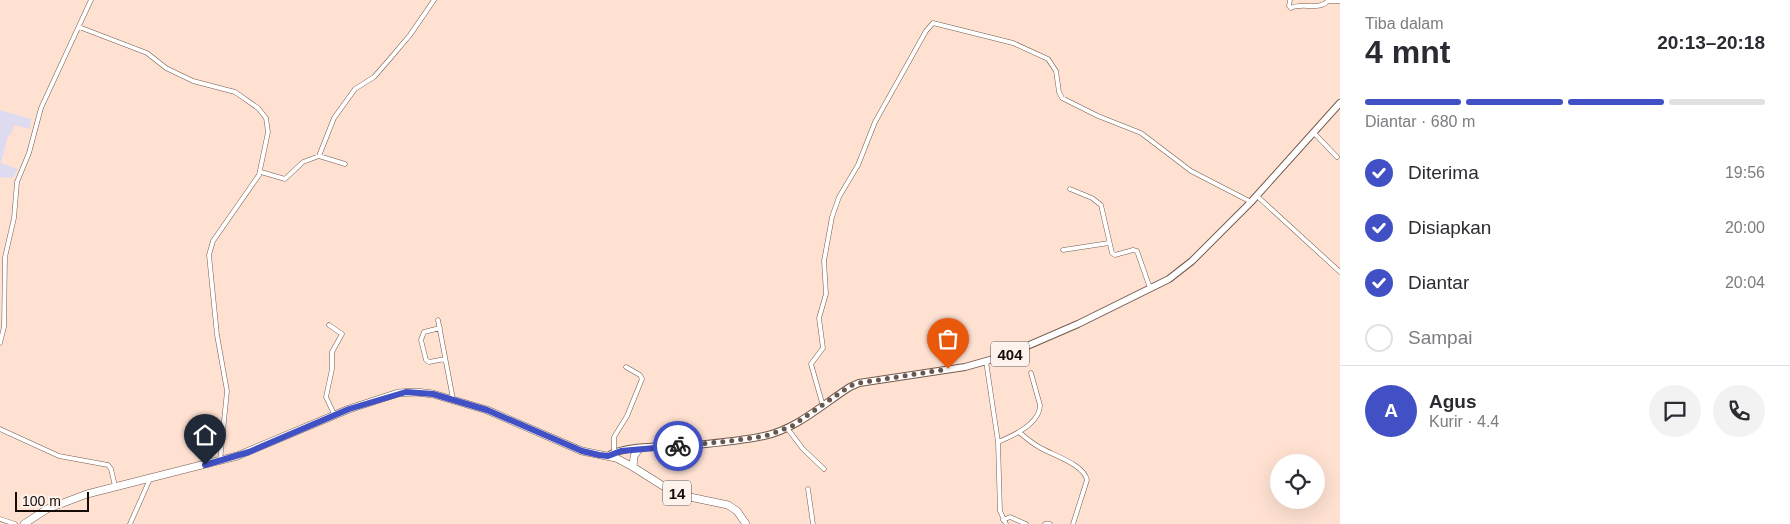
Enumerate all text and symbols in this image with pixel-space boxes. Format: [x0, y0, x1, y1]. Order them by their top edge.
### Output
text: Tiba dalam [1365, 15, 1444, 32]
text: 20:13–20:18 [1657, 32, 1765, 53]
text: 4 mnt [1365, 34, 1450, 70]
text: Diantar · 680 m [1365, 113, 1475, 130]
icon: check [1365, 159, 1393, 187]
text: Diterima [1408, 162, 1479, 183]
text: 19:56 [1725, 164, 1765, 181]
icon: check [1365, 214, 1393, 242]
text: Disiapkan [1408, 217, 1491, 238]
text: 20:00 [1725, 219, 1765, 236]
icon: check [1365, 269, 1393, 297]
text: Diantar [1408, 272, 1469, 293]
text: 20:04 [1725, 274, 1765, 291]
pin [927, 318, 969, 369]
icon: bag [934, 325, 962, 353]
text: Sampai [1408, 327, 1472, 348]
road number: 404 [991, 342, 1029, 366]
button: chat [1649, 385, 1701, 437]
button: phone [1713, 385, 1765, 437]
text: Agus [1429, 391, 1477, 412]
text: A [1384, 400, 1398, 421]
text: Kurir · 4.4 [1429, 413, 1499, 430]
pin [184, 414, 226, 465]
icon: home [191, 421, 219, 449]
courier [653, 421, 703, 471]
icon: bike [664, 432, 692, 460]
map controls [1270, 454, 1325, 509]
button: locate [1270, 454, 1325, 509]
road number: 14 [663, 480, 691, 506]
scale bar [15, 489, 89, 512]
text: 100 m [22, 493, 61, 509]

